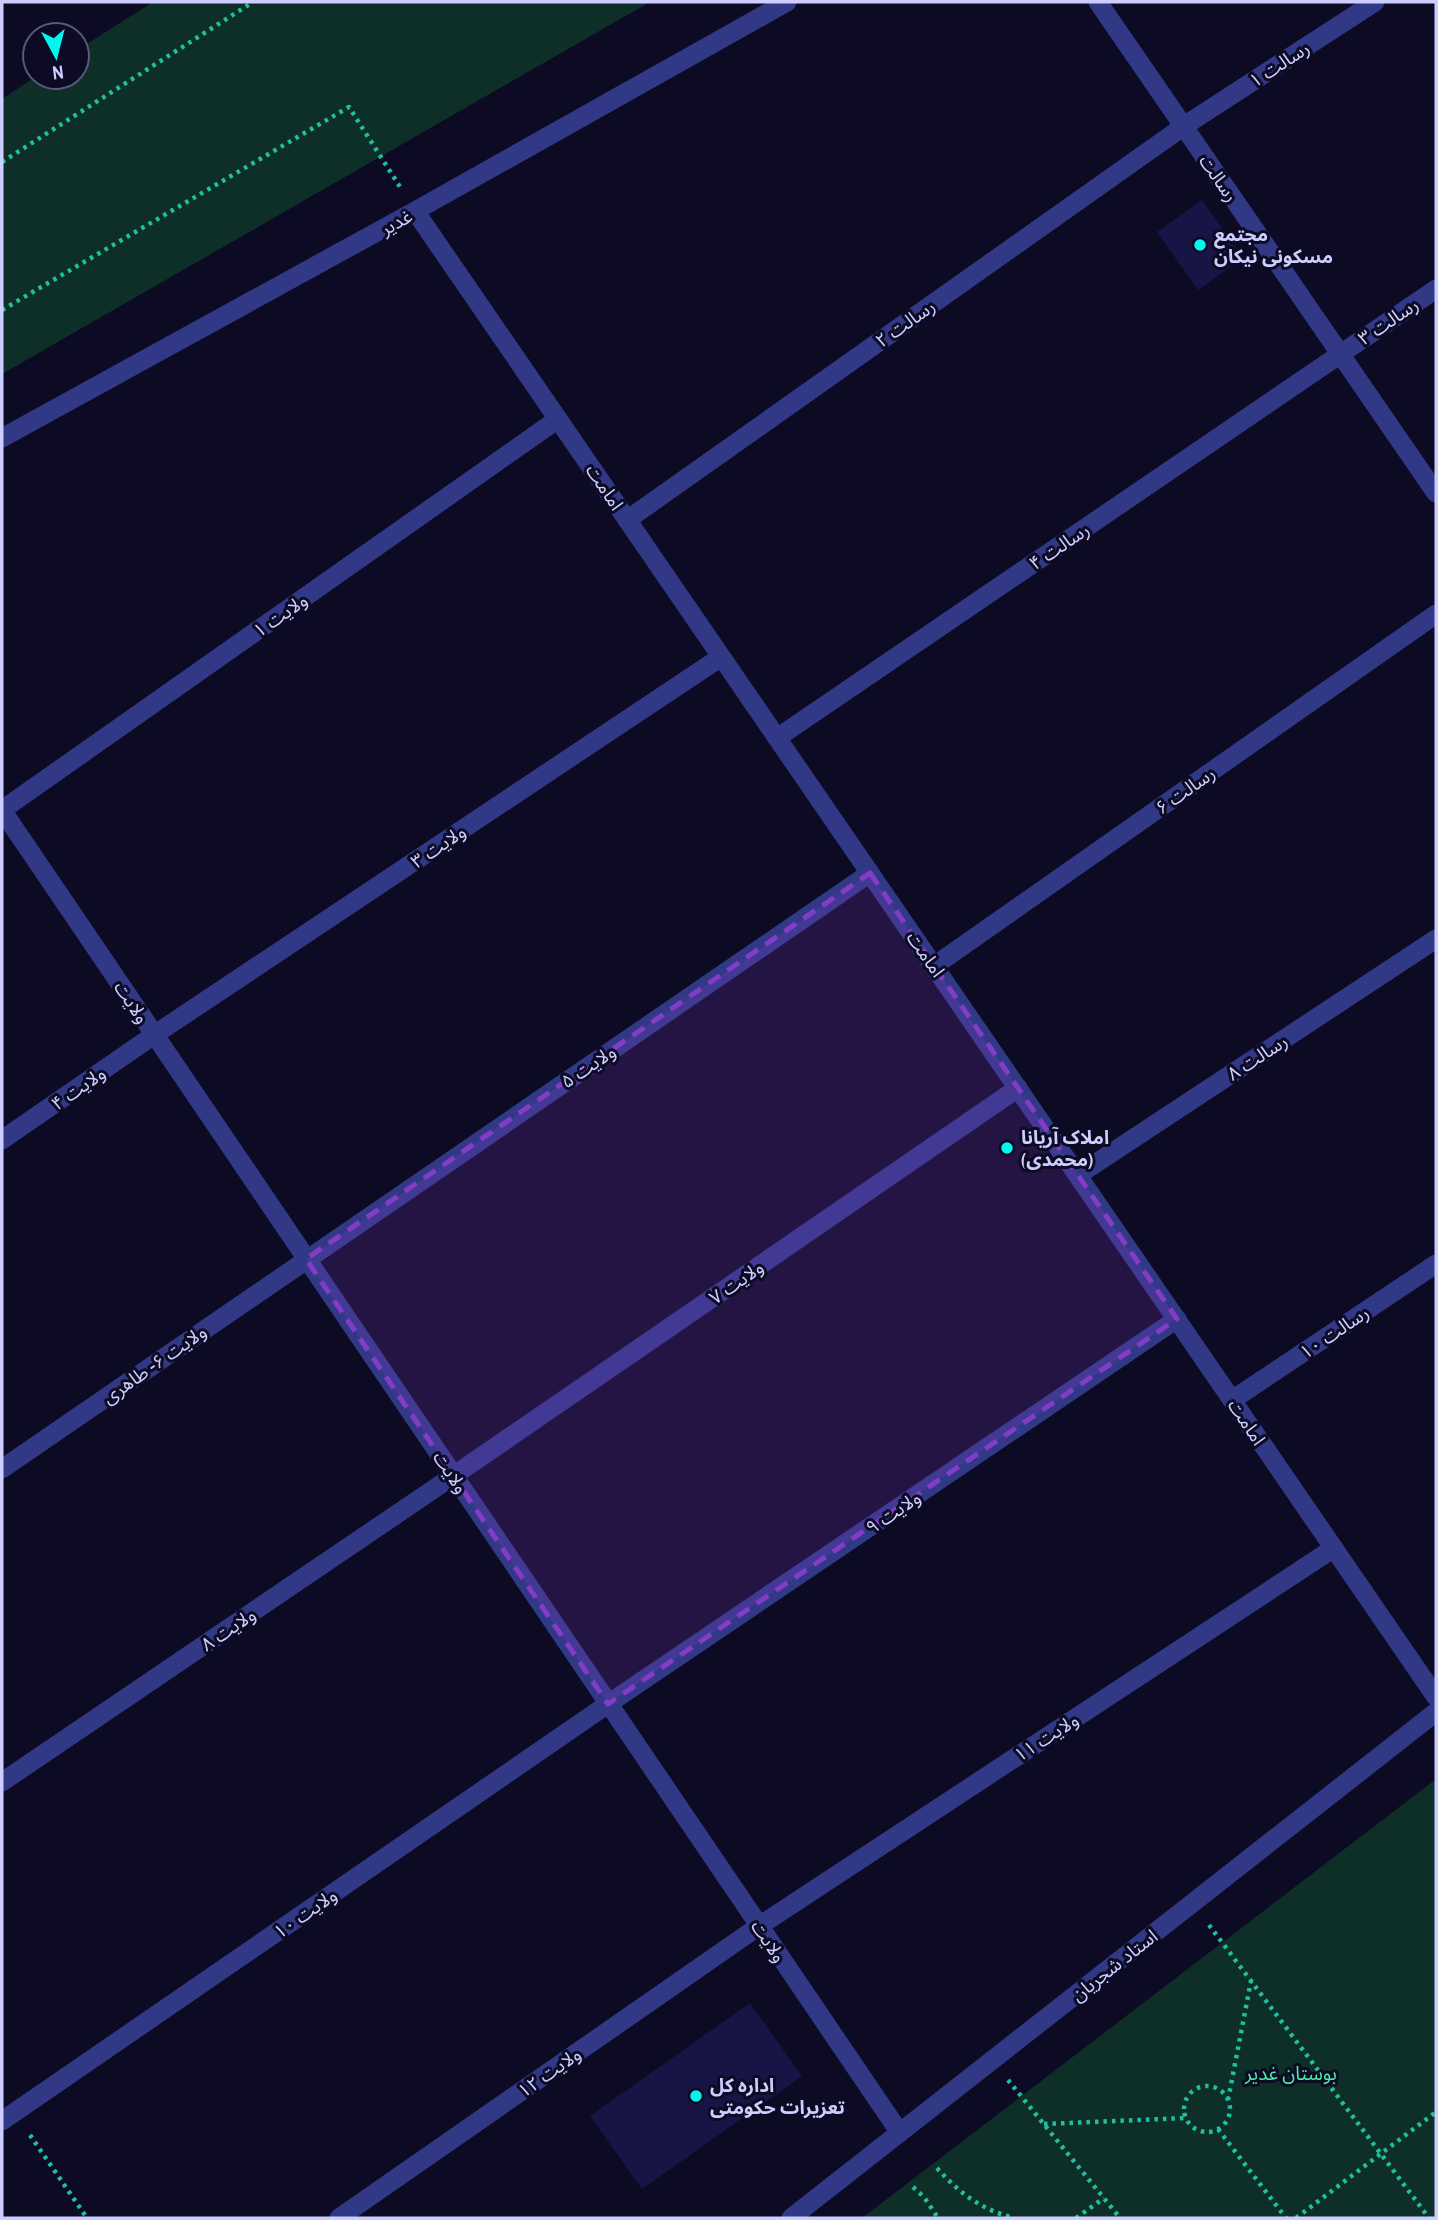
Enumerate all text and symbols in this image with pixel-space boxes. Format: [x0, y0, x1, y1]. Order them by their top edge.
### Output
north arrow [21, 21, 91, 91]
street label: رسالت ۱ [1244, 35, 1314, 93]
text: N [51, 59, 65, 86]
street label: رسالت [1193, 149, 1245, 207]
street label: غدیر [374, 203, 417, 242]
place label: مجتمع مسکونی نیکان [1214, 221, 1333, 269]
marker: مجتمع مسکونی نیکان [1192, 237, 1208, 253]
street label: رسالت ۳ [1353, 291, 1423, 351]
street label: رسالت ۲ [870, 293, 940, 353]
street label: امامت [580, 459, 630, 515]
street label: رسالت ۴ [1024, 516, 1094, 576]
street label: ولایت ۱ [247, 587, 313, 643]
street label: رسالت ۶ [1150, 760, 1220, 820]
street label: ولایت ۳ [405, 818, 471, 874]
street label: امامت [901, 926, 951, 982]
street label: ولایت [108, 976, 156, 1028]
street label: رسالت ۸ [1222, 1028, 1292, 1086]
street label: ولایت ۵ [555, 1038, 621, 1094]
street label: ولایت ۴ [45, 1060, 111, 1116]
place label: املاک آریانا (محمدی) [1021, 1124, 1109, 1172]
marker: املاک آریانا (محمدی) [999, 1140, 1015, 1156]
street label: ولایت ۷ [703, 1254, 769, 1310]
street label: رسالت ۱۰ [1294, 1299, 1374, 1365]
street label: ولایت ۶- طاهری [97, 1318, 211, 1410]
street label: امامت [1222, 1394, 1272, 1450]
street label: ولایت [427, 1446, 475, 1498]
street label: ولایت ۹ [860, 1484, 926, 1540]
street label: ولایت ۸ [195, 1601, 261, 1657]
street label: ولایت ۱۱ [1009, 1706, 1083, 1768]
street label: ولایت ۱۰ [268, 1882, 342, 1944]
street label: ولایت [745, 1915, 793, 1967]
street label: استاد شجریان [1065, 1923, 1163, 2007]
street label: ولایت ۱۲ [512, 2041, 586, 2103]
park label: بوستان غدیر [1244, 2060, 1337, 2086]
place label: اداره کل تعزیرات حکومتی [710, 2072, 845, 2120]
marker: اداره کل تعزیرات حکومتی [688, 2088, 704, 2104]

